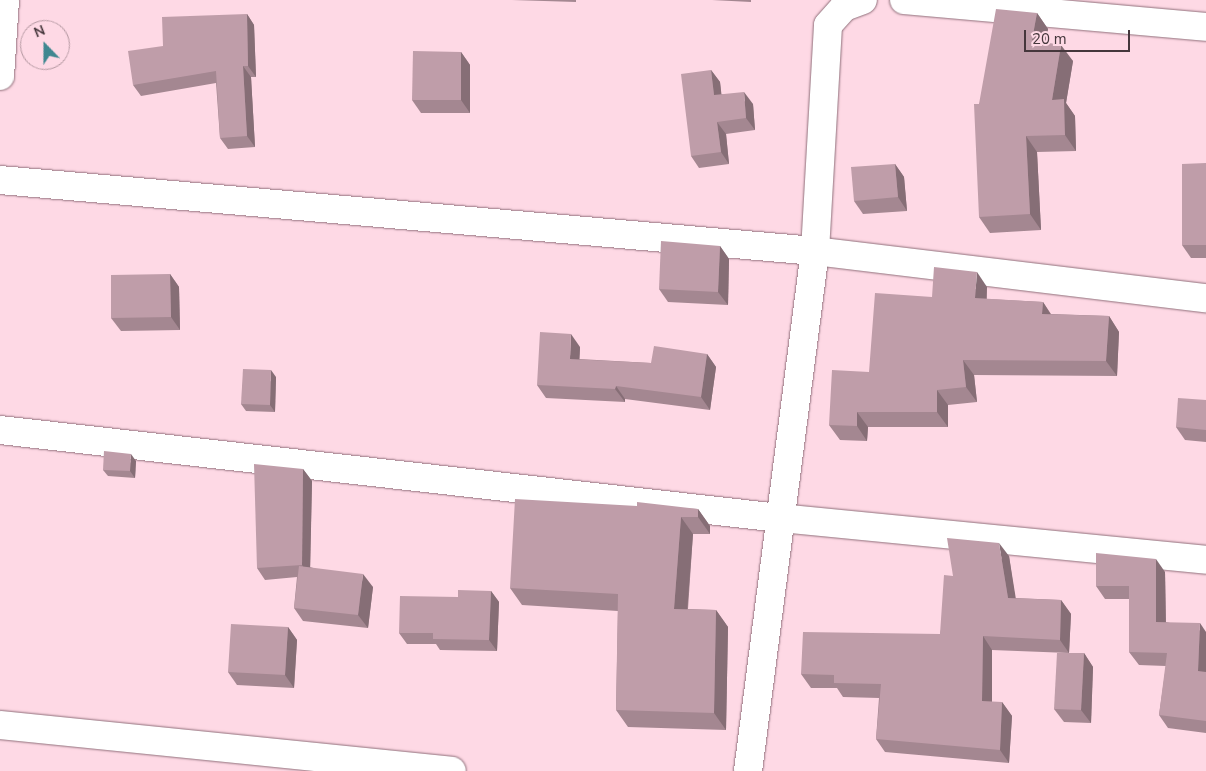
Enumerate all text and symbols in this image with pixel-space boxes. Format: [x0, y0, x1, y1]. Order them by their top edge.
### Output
north arrow [20, 20, 70, 70]
scale bar [1026, 20, 1132, 52]
text: N [31, 21, 48, 42]
text: 20 m [1032, 29, 1067, 49]

